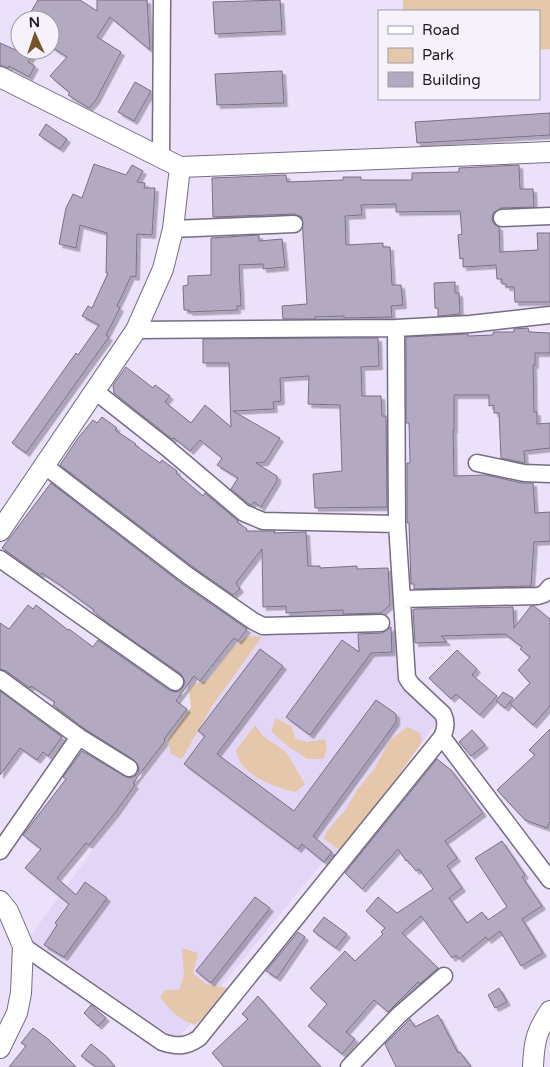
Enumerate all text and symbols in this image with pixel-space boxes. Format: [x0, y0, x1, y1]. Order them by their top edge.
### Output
north arrow [10, 10, 60, 60]
legend [378, 10, 540, 100]
text: N [28, 14, 40, 31]
text: Road [422, 21, 460, 39]
text: Park [422, 46, 454, 64]
text: Building [422, 71, 481, 89]

